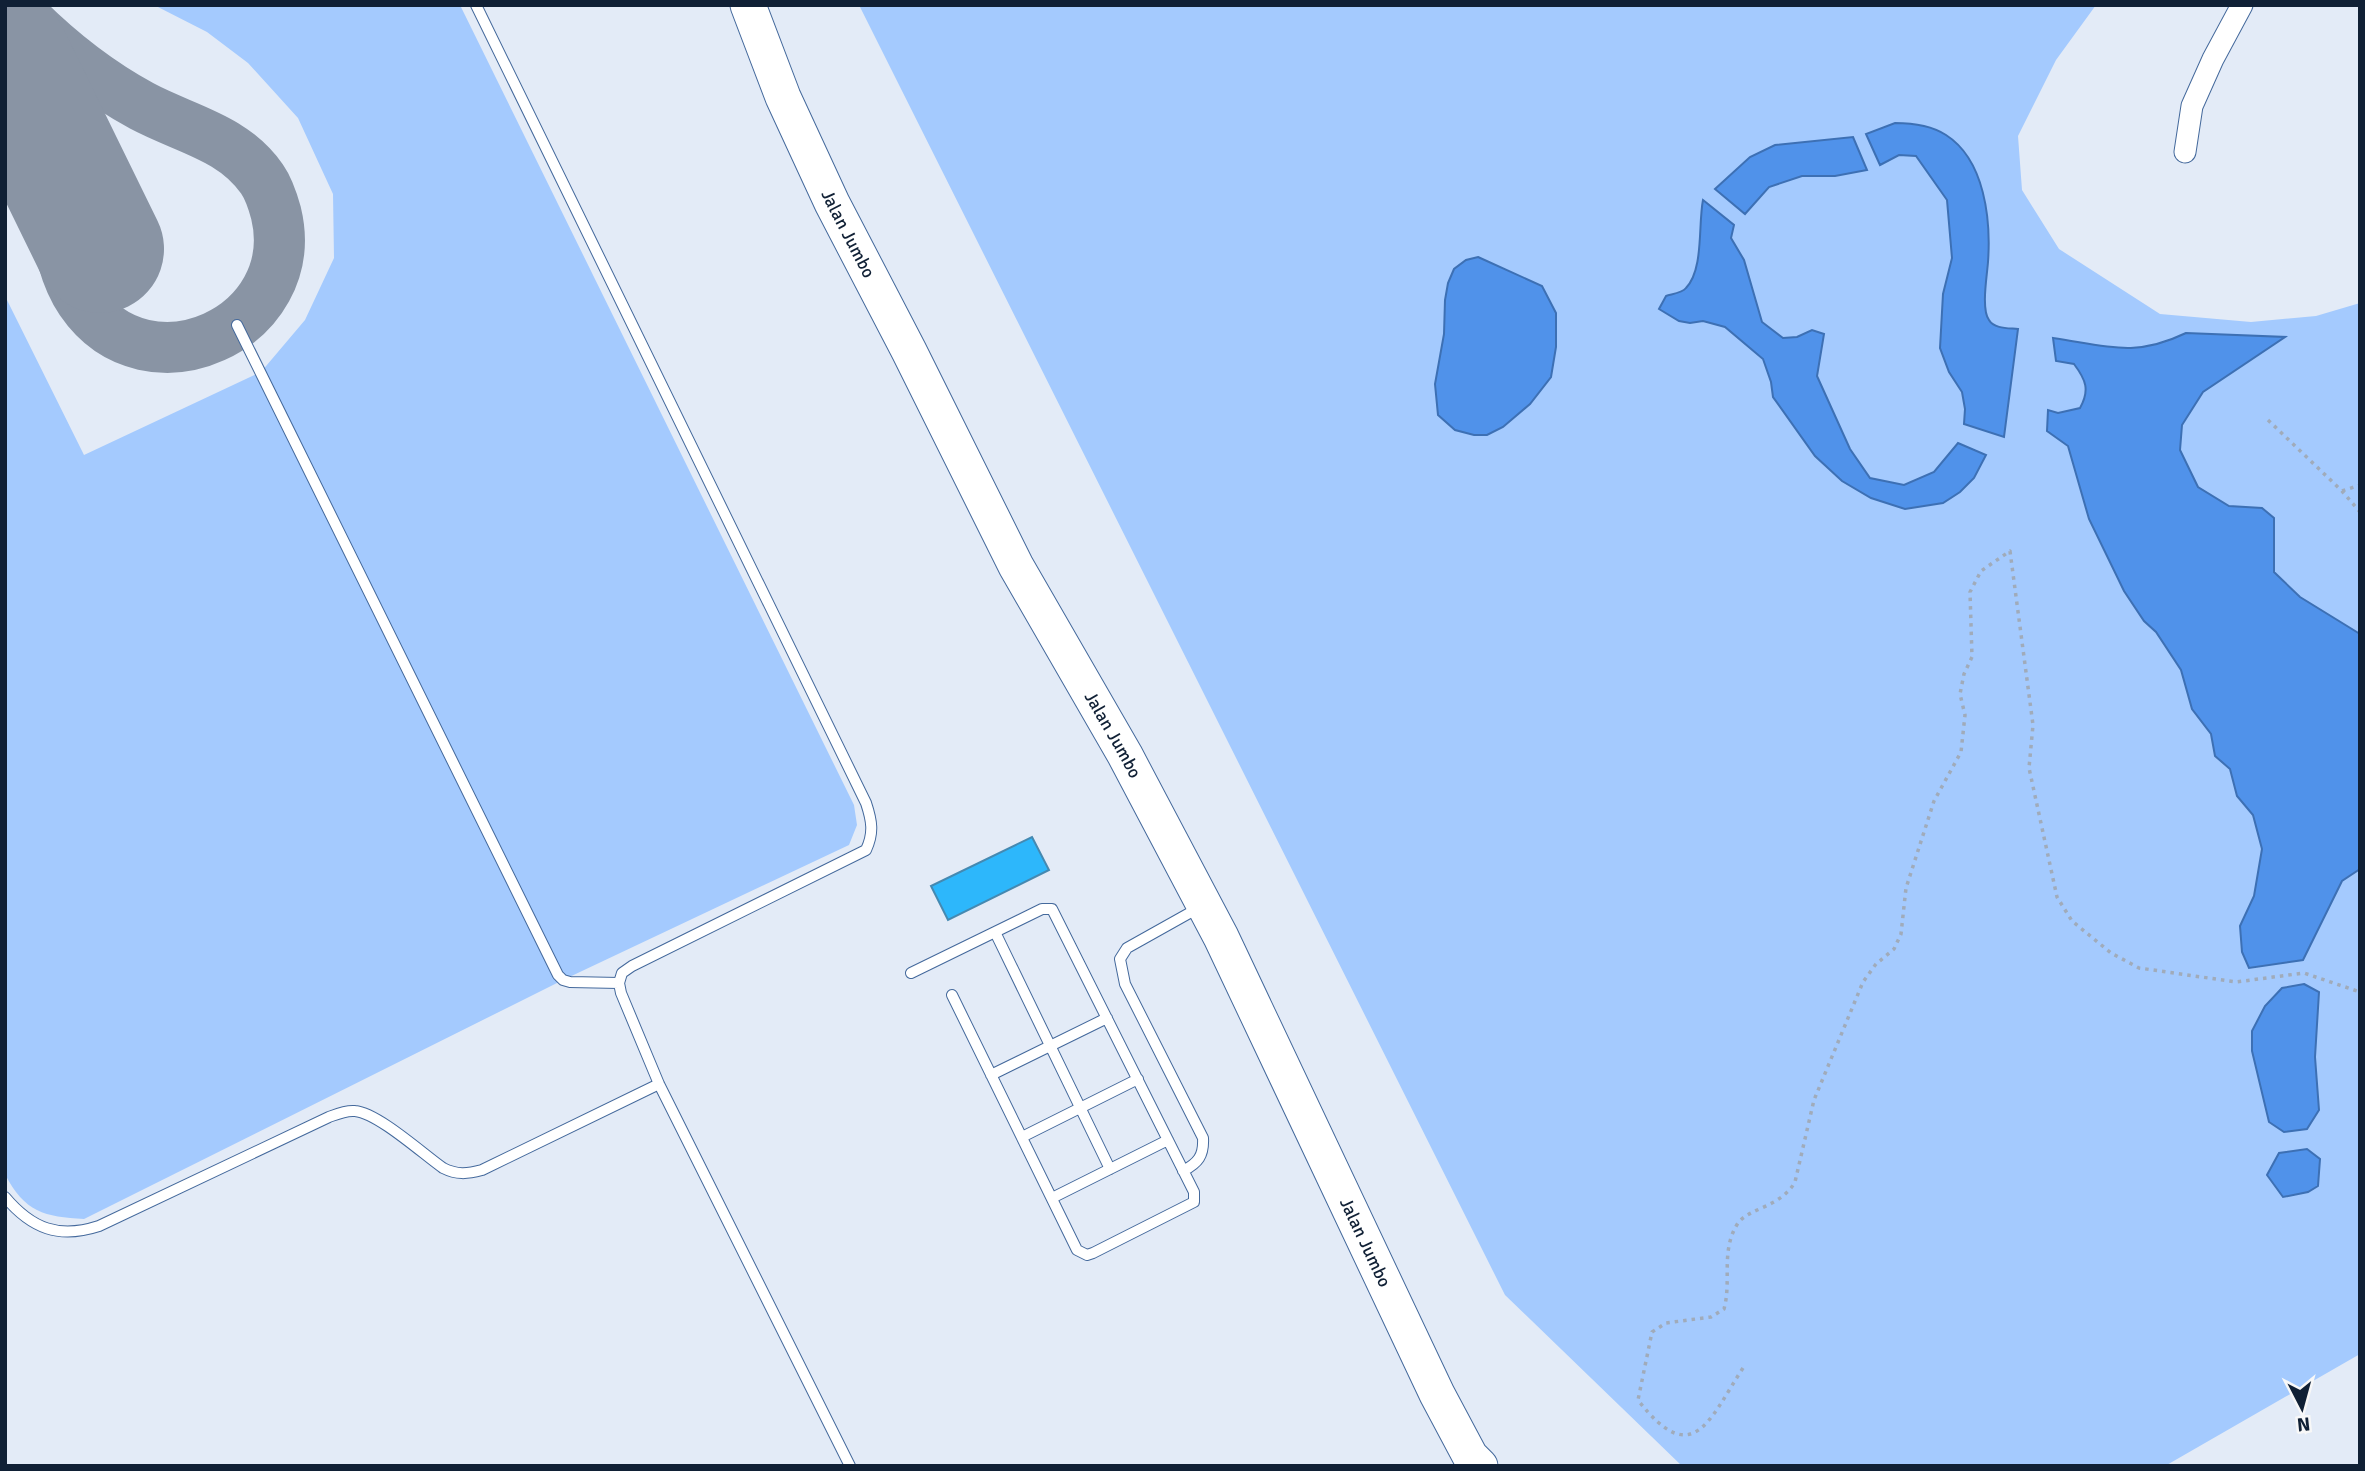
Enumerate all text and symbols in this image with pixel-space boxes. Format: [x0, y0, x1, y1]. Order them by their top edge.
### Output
street label: Jalan Jumbo [816, 186, 880, 282]
street label: Jalan Jumbo [1080, 688, 1146, 782]
street label: Jalan Jumbo [1335, 1194, 1396, 1291]
north arrow [2267, 1373, 2337, 1443]
text: N [2296, 1411, 2311, 1437]

